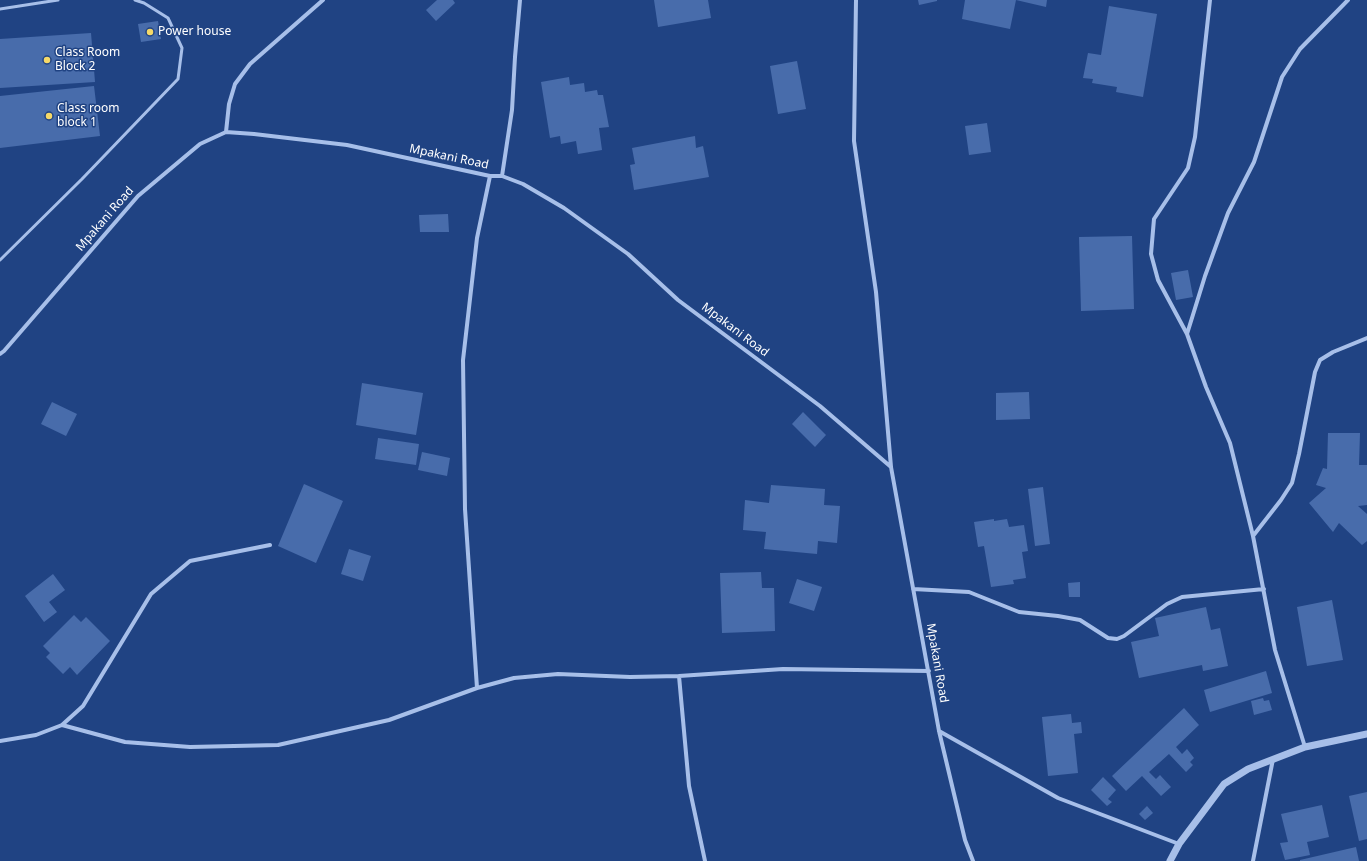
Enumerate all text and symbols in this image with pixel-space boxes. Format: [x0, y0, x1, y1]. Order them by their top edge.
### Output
place label: Power house [158, 25, 231, 39]
marker: Power house [145, 27, 155, 37]
place label: Class Room Block 2 [55, 46, 120, 74]
marker: Class Room Block 2 [42, 55, 52, 65]
place label: Class room block 1 [57, 102, 119, 130]
marker: Class room block 1 [44, 111, 54, 121]
street label: Mpakani Road [408, 142, 490, 172]
street label: Mpakani Road [73, 184, 137, 254]
street label: Mpakani Road [698, 300, 772, 360]
street label: Mpakani Road [923, 622, 951, 704]

